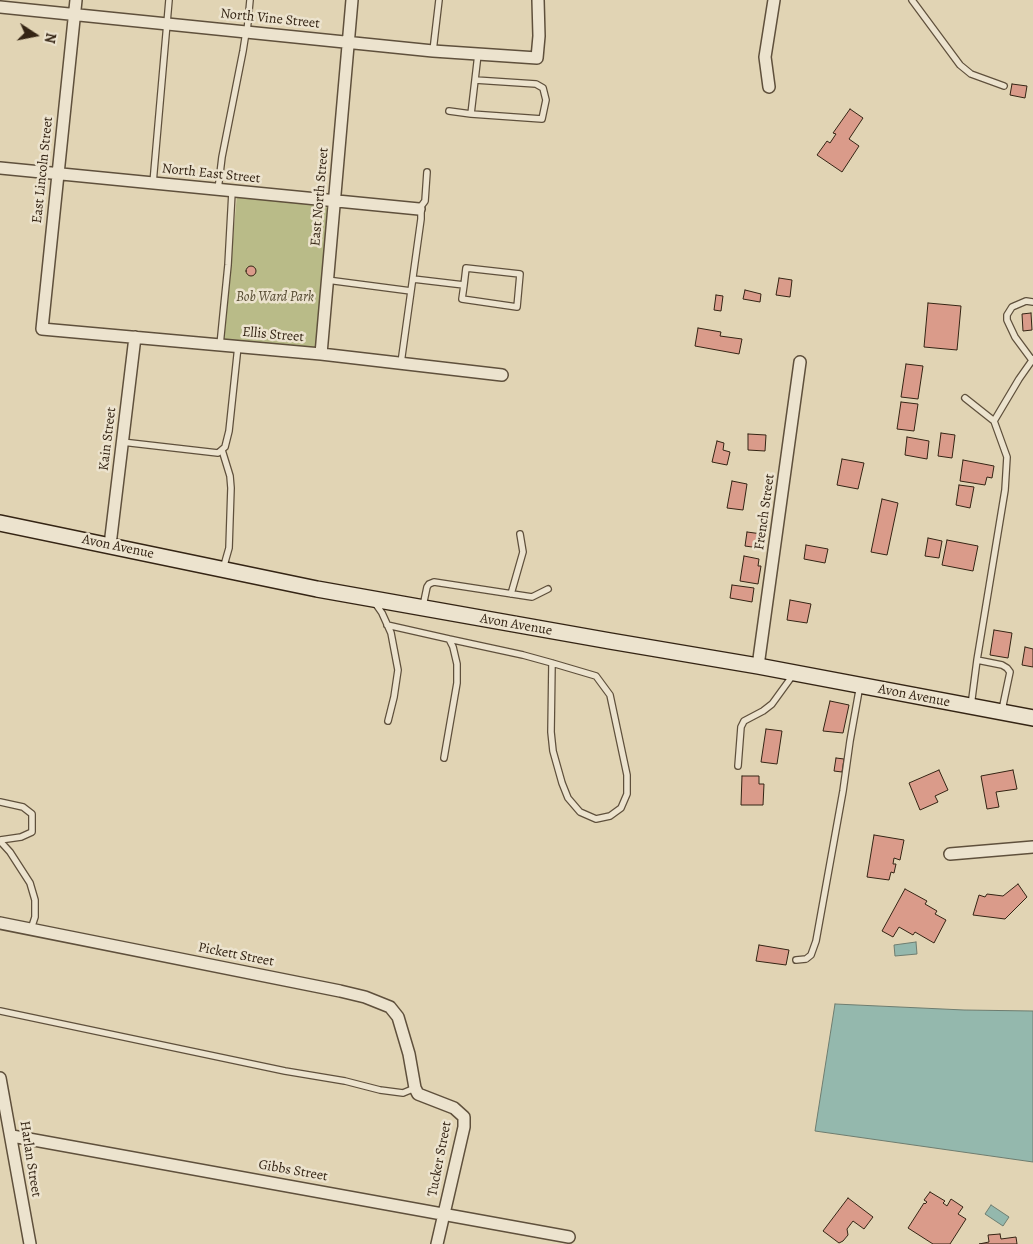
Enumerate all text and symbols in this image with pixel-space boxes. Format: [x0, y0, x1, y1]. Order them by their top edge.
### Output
street label: North Vine Street [219, 5, 321, 33]
north arrow [10, 10, 60, 60]
text: N [40, 31, 61, 45]
street label: East Lincoln Street [29, 116, 57, 224]
street label: East North Street [307, 147, 333, 247]
street label: North East Street [161, 160, 261, 188]
park label: Bob Ward Park [236, 290, 314, 306]
street label: Ellis Street [241, 324, 305, 346]
street label: Kain Street [96, 406, 120, 472]
street label: French Street [751, 473, 779, 551]
street label: Avon Avenue [81, 531, 155, 563]
street label: Avon Avenue [479, 610, 553, 640]
street label: Avon Avenue [877, 681, 951, 711]
street label: Pickett Street [197, 939, 275, 971]
street label: Harlan Street [16, 1120, 44, 1198]
street label: Tucker Street [424, 1120, 456, 1198]
street label: Gibbs Street [257, 1157, 329, 1185]

